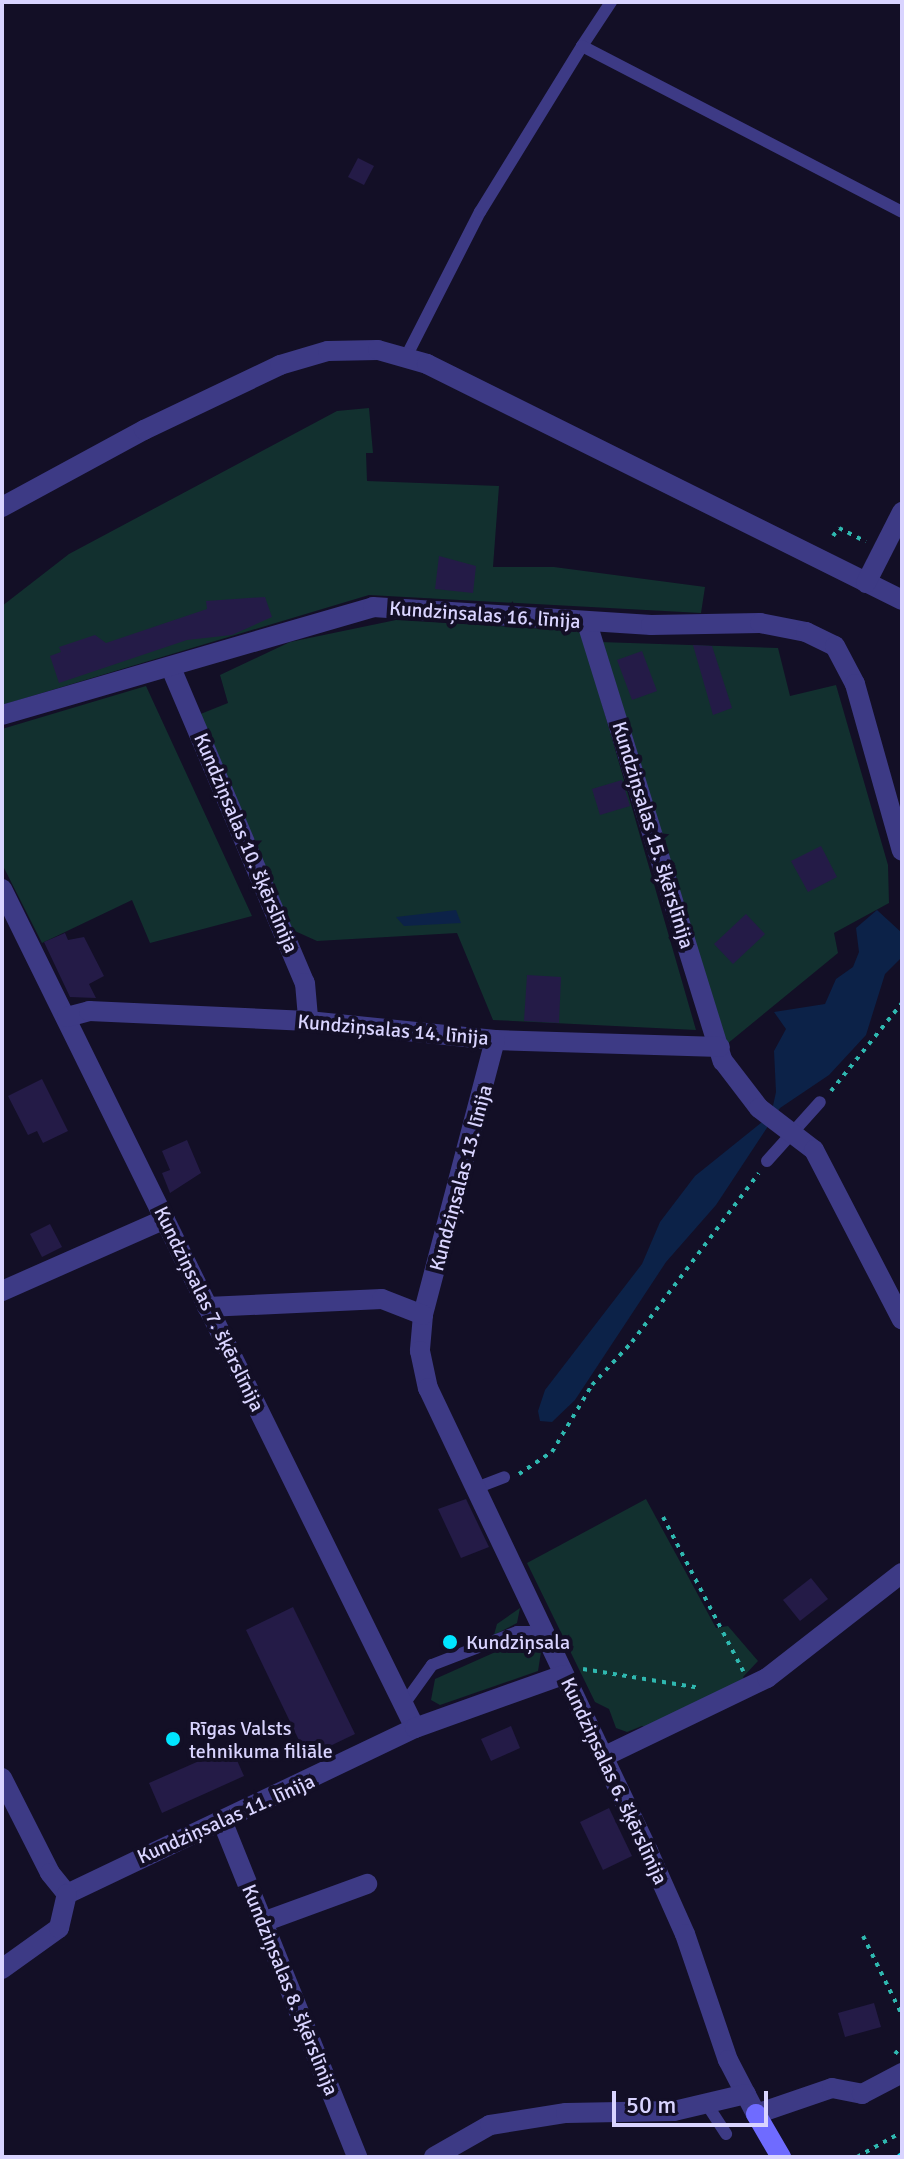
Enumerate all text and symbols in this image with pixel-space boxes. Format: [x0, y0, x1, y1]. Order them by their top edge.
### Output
street label: Kundziņsalas 16. līnija [388, 596, 582, 634]
street label: Kundziņsalas 15. šķērslīnija [607, 718, 699, 952]
street label: Kundziņsalas 10. šķērslīnija [189, 730, 303, 956]
street label: Kundziņsalas 14. līnija [296, 1010, 490, 1050]
street label: Kundziņsalas 13. līnija [425, 1082, 497, 1274]
street label: Kundziņsalas 7. šķērslīnija [149, 1202, 269, 1416]
place label: Kundziņsala [466, 1630, 570, 1654]
marker: Kundziņsala [441, 1633, 459, 1651]
street label: Kundziņsalas 6. šķērslīnija [555, 1674, 673, 1888]
place label: Rīgas Valsts tehnikuma filiāle [189, 1716, 333, 1763]
marker: Rīgas Valsts tehnikuma filiāle [164, 1730, 182, 1748]
street label: Kundziņsalas 11. līnija [133, 1769, 319, 1869]
street label: Kundziņsalas 8. šķērslīnija [237, 1881, 343, 2099]
scale bar [616, 2075, 772, 2125]
text: 50 m [626, 2090, 676, 2120]

